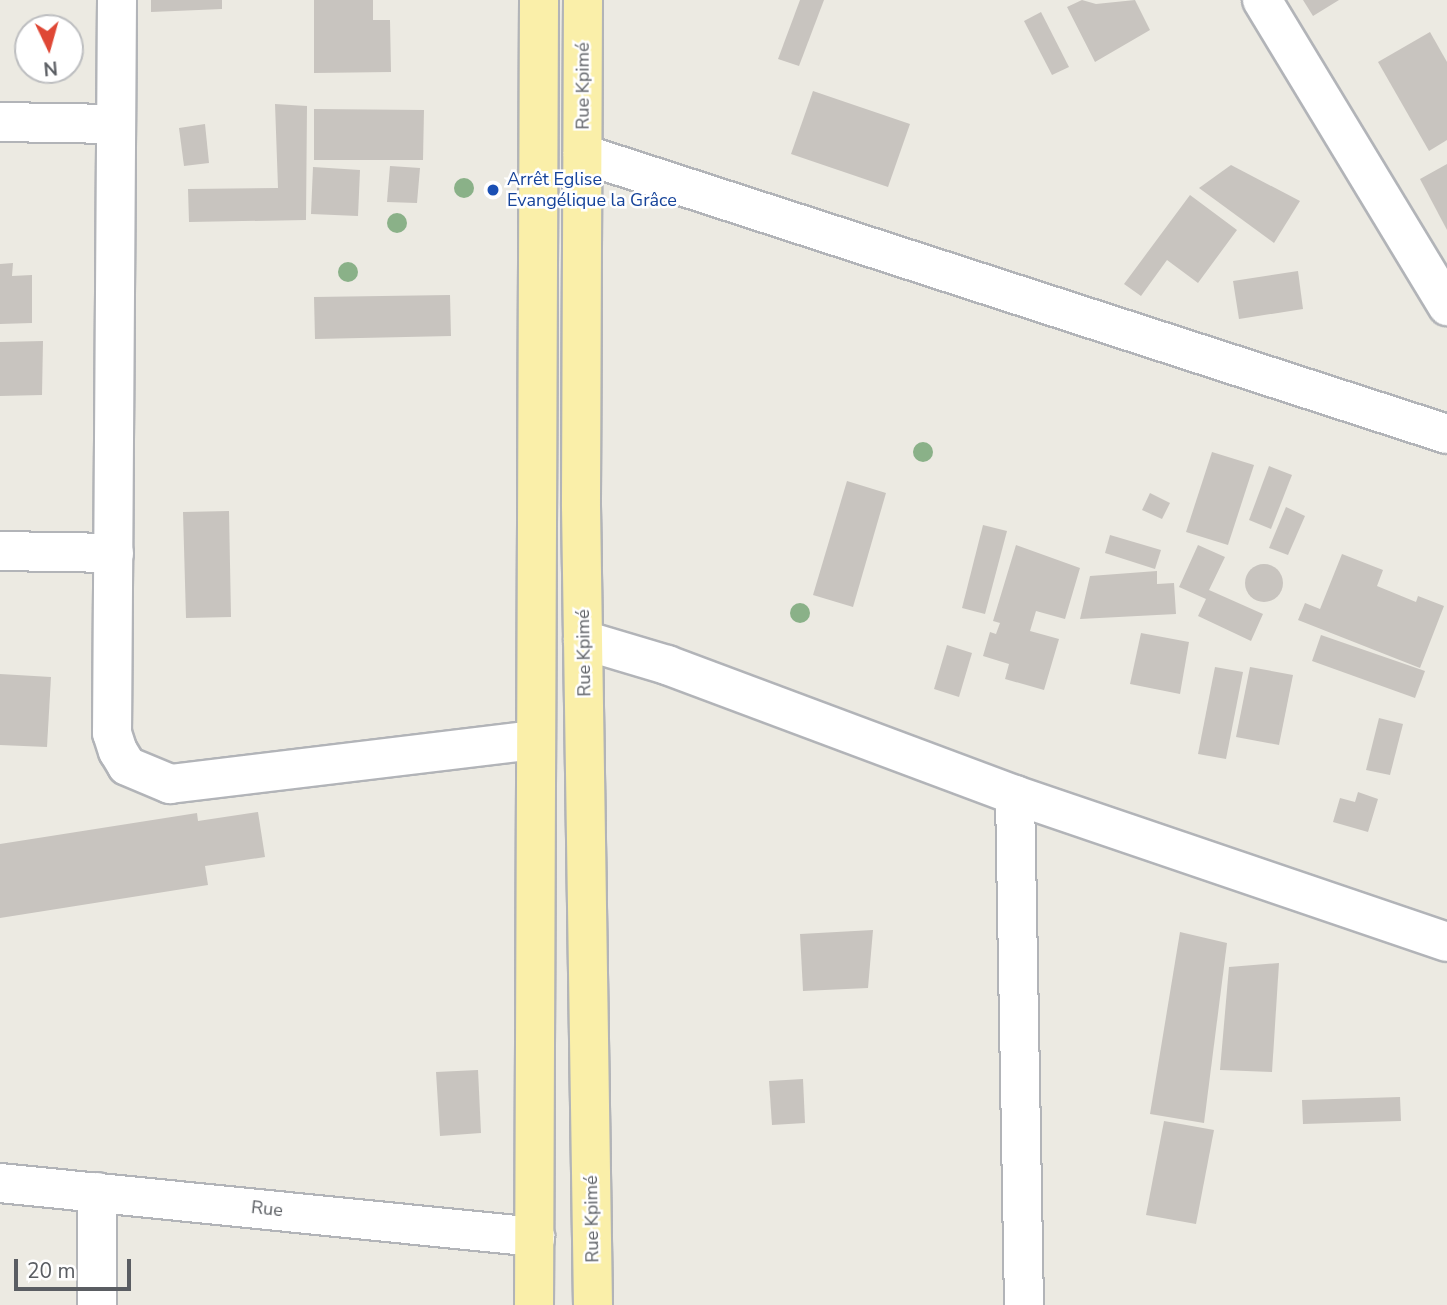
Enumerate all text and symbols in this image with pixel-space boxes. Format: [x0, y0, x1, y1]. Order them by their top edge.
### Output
north arrow [14, 14, 84, 84]
street label: Rue Kpimé [572, 42, 594, 130]
text: N [42, 54, 59, 81]
place label: Arrêt Eglise Evangélique la Grâce [507, 169, 677, 212]
marker: Arrêt Eglise Evangélique la Grâce [485, 182, 501, 198]
street label: Rue Kpimé [572, 609, 596, 697]
street label: Rue Kpimé [580, 1175, 604, 1263]
street label: Rue [250, 1197, 284, 1221]
scale bar [18, 1246, 135, 1290]
text: 20 m [27, 1257, 76, 1285]

